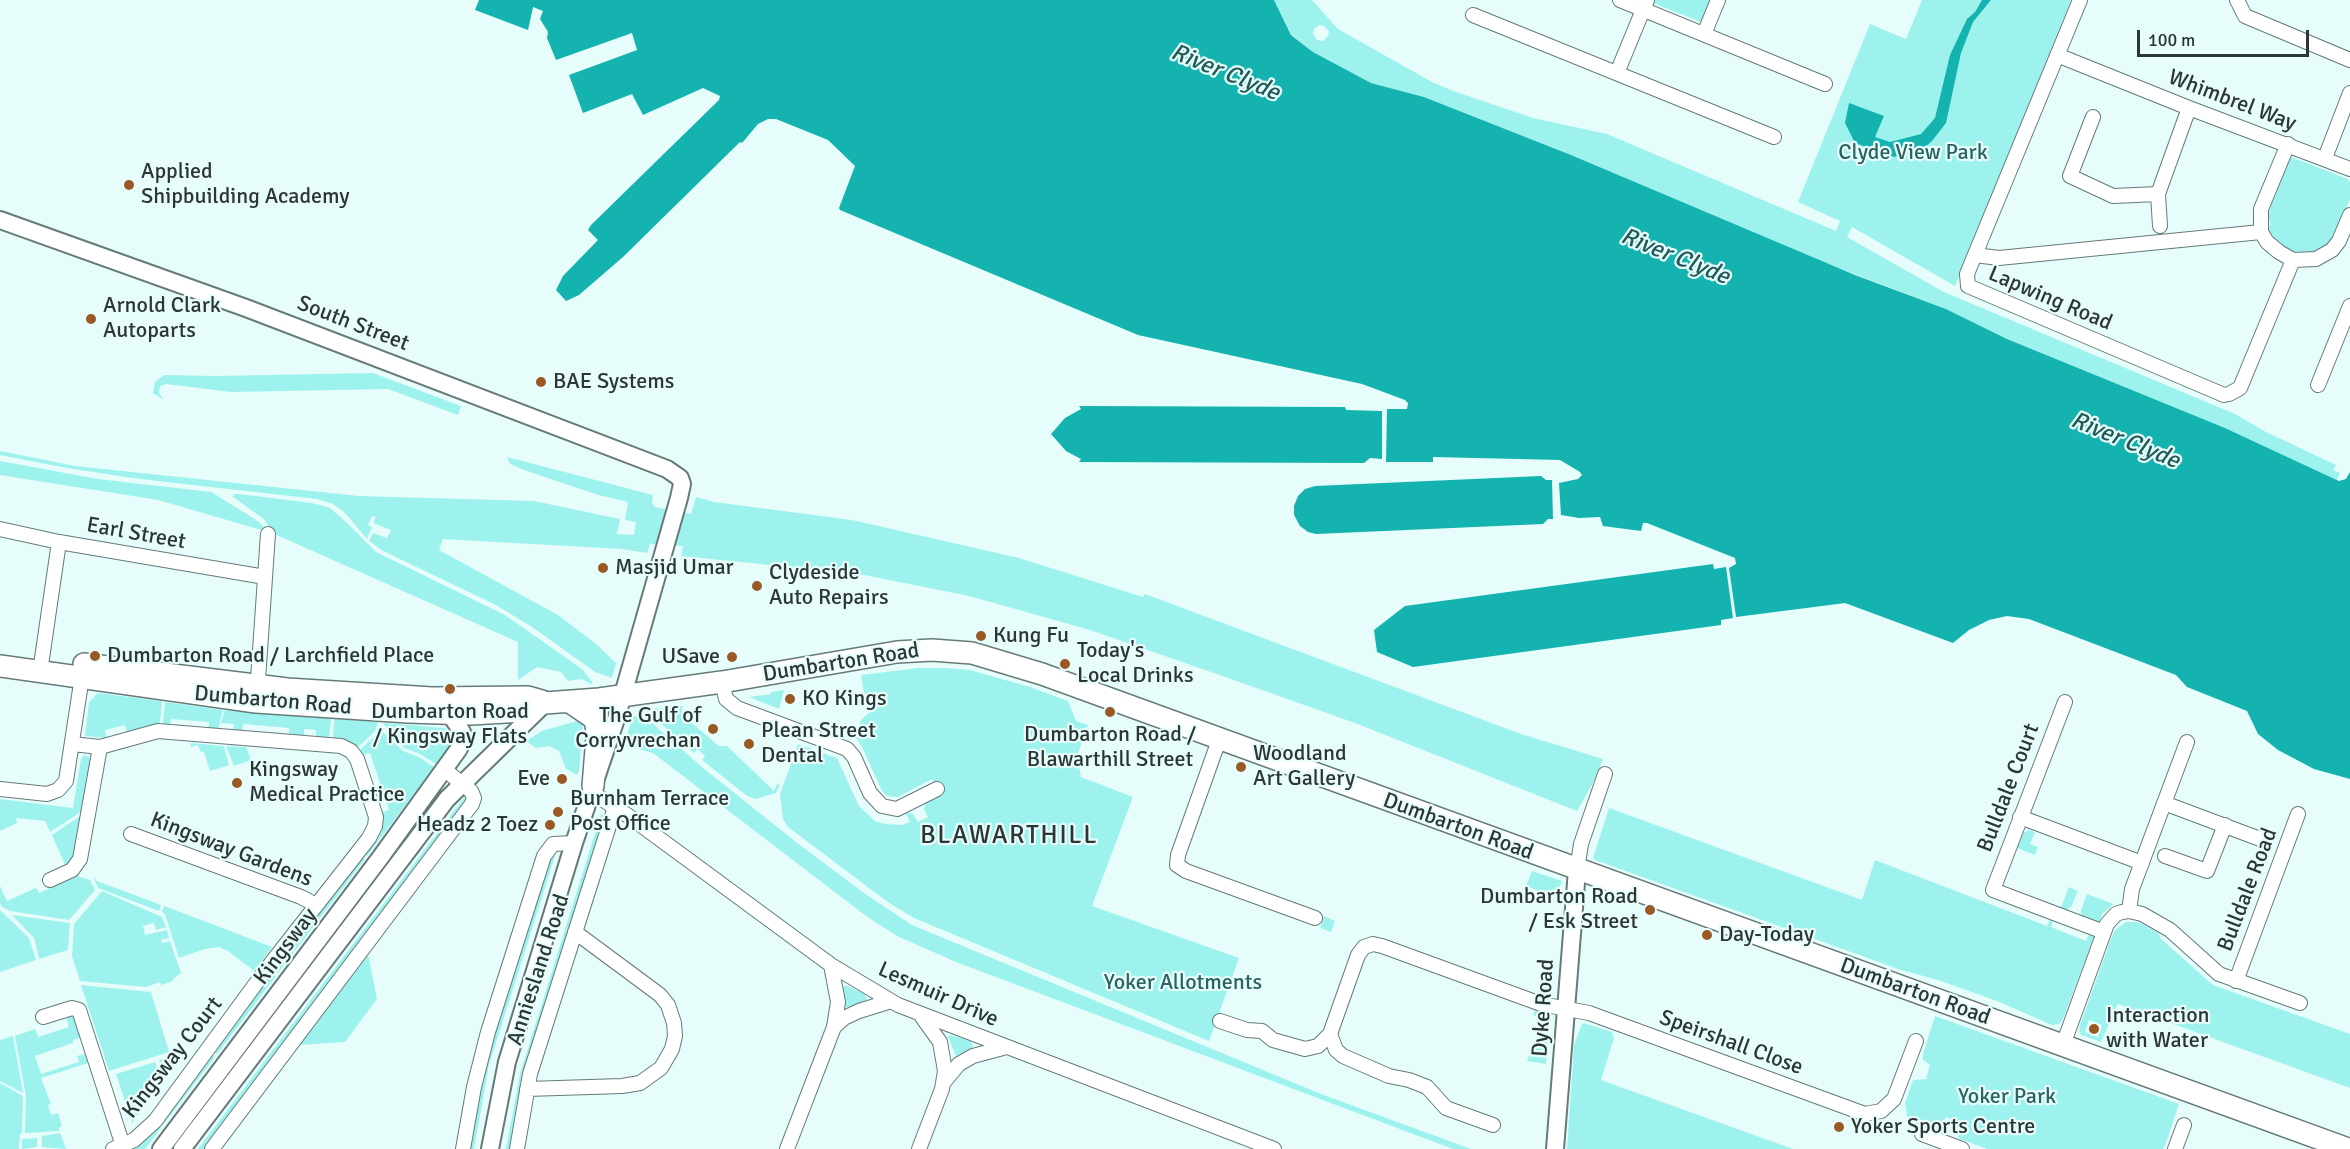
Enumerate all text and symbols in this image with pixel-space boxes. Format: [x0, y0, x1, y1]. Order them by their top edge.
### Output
scale bar [2140, 18, 2312, 56]
text: 100 m [2148, 29, 2195, 51]
water label: River Clyde [1167, 38, 1283, 108]
street label: Whimbrel Way [2164, 65, 2300, 137]
park label: Clyde View Park [1838, 140, 1988, 166]
place label: Applied Shipbuilding Academy [141, 159, 350, 210]
marker: Applied Shipbuilding Academy [122, 178, 136, 192]
water label: River Clyde [1617, 222, 1733, 292]
street label: Lapwing Road [1984, 261, 2116, 337]
street label: South Street [293, 291, 413, 357]
place label: Arnold Clark Autoparts [103, 293, 221, 344]
marker: Arnold Clark Autoparts [84, 312, 98, 326]
place label: BAE Systems [553, 369, 674, 395]
marker: BAE Systems [534, 375, 548, 389]
water label: River Clyde [2067, 406, 2183, 476]
street label: Earl Street [84, 512, 188, 556]
place label: Masjid Umar [615, 555, 734, 581]
place label: Clydeside Auto Repairs [769, 560, 889, 612]
marker: Masjid Umar [596, 561, 610, 575]
marker: Clydeside Auto Repairs [750, 579, 764, 593]
place label: Kung Fu [993, 623, 1069, 649]
marker: Kung Fu [974, 629, 988, 643]
street label: Dumbarton Road [761, 638, 921, 688]
place label: Today's Local Drinks [1077, 638, 1194, 690]
place label: Dumbarton Road / Larchfield Place [107, 643, 434, 669]
place label: USave [662, 644, 720, 670]
marker: Dumbarton Road / Larchfield Place [88, 649, 102, 663]
marker: USave [725, 650, 739, 664]
marker: Today's Local Drinks [1058, 657, 1072, 671]
street label: Dumbarton Road [193, 681, 353, 721]
marker: Dumbarton Road / Kingsway Flats [443, 682, 457, 696]
place label: KO Kings [802, 686, 887, 712]
marker: KO Kings [783, 692, 797, 706]
place label: Dumbarton Road / Kingsway Flats [371, 699, 529, 750]
place label: The Gulf of Corryvrechan [575, 703, 701, 754]
marker: Dumbarton Road / Blawarthill Street [1103, 705, 1117, 719]
place label: Plean Street Dental [761, 718, 876, 770]
street label: Bulldale Court [1972, 720, 2046, 856]
marker: The Gulf of Corryvrechan [706, 722, 720, 736]
place label: Dumbarton Road / Blawarthill Street [1024, 722, 1196, 774]
marker: Plean Street Dental [742, 737, 756, 751]
place label: Woodland Art Gallery [1253, 741, 1355, 792]
place label: Kingsway Medical Practice [249, 757, 405, 808]
marker: Woodland Art Gallery [1234, 760, 1248, 774]
place label: Eve [517, 766, 550, 792]
marker: Eve [555, 772, 569, 786]
marker: Kingsway Medical Practice [230, 776, 244, 790]
place label: Burnham Terrace Post Office [570, 786, 729, 837]
street label: Dumbarton Road [1379, 788, 1537, 866]
marker: Burnham Terrace Post Office [551, 805, 565, 819]
street label: Kingsway Gardens [146, 807, 316, 893]
place label: Headz 2 Toez [417, 812, 538, 838]
marker: Headz 2 Toez [543, 818, 557, 832]
district label: BLAWARTHILL [920, 820, 1098, 852]
street label: Bulldale Road [2212, 825, 2284, 955]
place label: Dumbarton Road / Esk Street [1480, 884, 1638, 936]
street label: Anniesland Road [502, 891, 576, 1049]
street label: Kingsway [249, 903, 323, 991]
marker: Dumbarton Road / Esk Street [1643, 903, 1657, 917]
place label: Day-Today [1719, 922, 1814, 948]
marker: Day-Today [1700, 928, 1714, 942]
street label: Dumbarton Road [1836, 953, 1994, 1031]
street label: Lesmuir Drive [874, 957, 1002, 1033]
street label: Dyke Road [1527, 958, 1561, 1058]
park label: Yoker Allotments [1104, 970, 1262, 996]
street label: Kingsway Court [117, 992, 229, 1124]
place label: Interaction with Water [2106, 1003, 2210, 1054]
street label: Speirshall Close [1656, 1005, 1806, 1081]
marker: Interaction with Water [2087, 1022, 2101, 1036]
park label: Yoker Park [1958, 1084, 2056, 1110]
place label: Yoker Sports Centre [1851, 1114, 2035, 1140]
marker: Yoker Sports Centre [1832, 1120, 1846, 1134]

